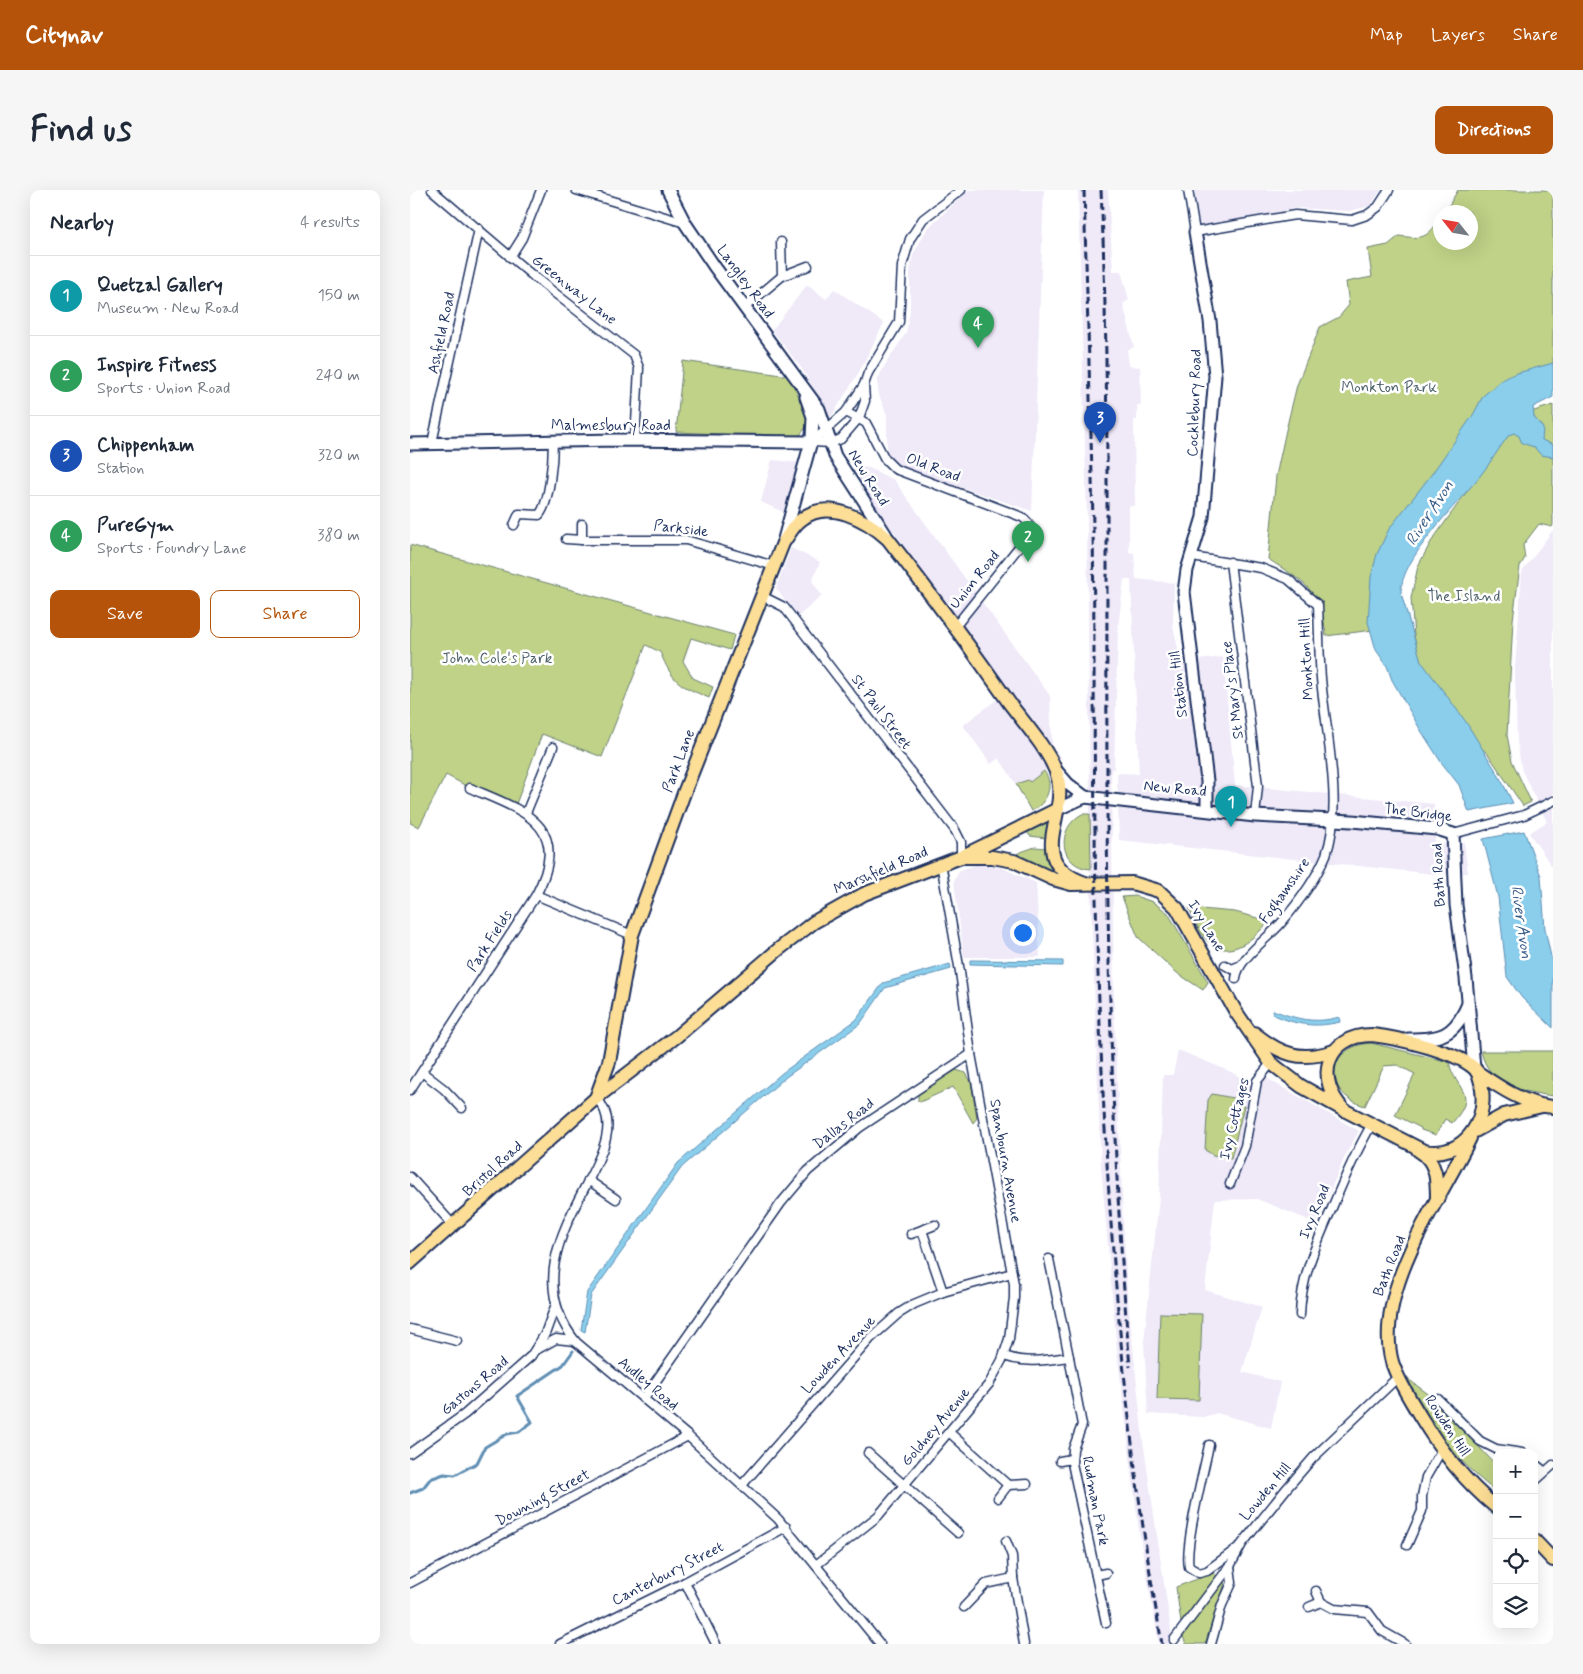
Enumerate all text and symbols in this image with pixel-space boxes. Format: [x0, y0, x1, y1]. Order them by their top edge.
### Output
text: Citynav [25, 20, 103, 51]
text: Map [1370, 23, 1403, 47]
text: Layers [1431, 23, 1485, 47]
text: Share [1513, 23, 1558, 47]
button: Directions [1435, 106, 1553, 154]
text: Find us [30, 107, 132, 153]
north arrow [1433, 205, 1478, 250]
text: Nearby [50, 209, 114, 237]
text: 4 results [300, 212, 360, 233]
street label: Langley Road [711, 241, 778, 323]
street label: Greenway Lane [527, 250, 621, 330]
text: Quetzal Gallery [97, 273, 223, 298]
text: 1 [62, 285, 70, 306]
text: 150 m [318, 285, 360, 306]
street label: Ashfield Road [424, 290, 460, 376]
text: Museum · New Road [97, 298, 239, 319]
pin: 4 [962, 307, 994, 348]
street label: Cocklebury Road [1183, 349, 1207, 457]
text: Inspire Fitness [97, 353, 216, 378]
text: 2 [62, 365, 70, 386]
text: 240 m [316, 365, 360, 386]
text: Sports · Union Road [97, 378, 230, 399]
park label: Monkton Park [1341, 378, 1437, 398]
pin: 3 [1084, 402, 1116, 443]
street label: Malmesbury Road [551, 416, 671, 436]
text: Chippenham [97, 433, 194, 458]
text: 3 [62, 445, 70, 466]
text: 320 m [318, 445, 360, 466]
street label: New Road [843, 446, 893, 510]
street label: Old Road [903, 449, 963, 487]
text: Station [97, 458, 144, 479]
water label: River Avon [1401, 476, 1459, 550]
text: PureGym [97, 513, 174, 538]
street label: Parkside [652, 516, 710, 542]
pin: 2 [1012, 521, 1044, 562]
text: 4 [61, 525, 71, 546]
text: 380 m [317, 525, 360, 546]
text: Sports · Foundry Lane [97, 538, 247, 559]
street label: Union Road [945, 546, 1005, 614]
park label: The Island [1428, 587, 1501, 607]
button: Save [50, 590, 200, 638]
button: Share [210, 590, 360, 638]
street label: Monkton Hill [1295, 617, 1319, 701]
street label: St Mary's Place [1217, 640, 1249, 740]
park label: John Cole's Park [442, 649, 553, 669]
street label: Station Hill [1165, 649, 1193, 719]
street label: St Paul Street [846, 670, 916, 754]
street label: Park Lane [658, 726, 700, 795]
street label: New Road [1143, 776, 1208, 802]
pin: 1 [1215, 786, 1247, 827]
street label: The Bridge [1383, 799, 1453, 828]
street label: Marshfield Road [831, 842, 931, 900]
street label: Bath Road [1427, 843, 1451, 907]
street label: Foghamshire [1255, 854, 1316, 929]
water label: River Avon [1505, 884, 1537, 960]
street label: Ivy Lane [1183, 896, 1230, 956]
street label: Park Fields [463, 906, 518, 976]
your location [1010, 920, 1036, 946]
street label: Ivy Cottages [1215, 1076, 1255, 1162]
street label: Dallas Road [809, 1094, 879, 1154]
street label: Spanbourn Avenue [984, 1098, 1026, 1224]
street label: Bristol Road [459, 1137, 527, 1201]
street label: Ivy Road [1295, 1182, 1335, 1242]
street label: Bath Road [1369, 1233, 1411, 1299]
street label: Lowden Avenue [797, 1311, 881, 1399]
street label: Gastons Road [437, 1352, 513, 1420]
street label: Audley Road [613, 1353, 683, 1415]
street label: Goldney Avenue [897, 1383, 975, 1471]
street label: Rowden Hill [1420, 1391, 1474, 1461]
map controls [1493, 1449, 1538, 1629]
button: + [1493, 1449, 1538, 1494]
street label: Rudman Park [1077, 1455, 1114, 1548]
street label: Lowden Hill [1236, 1459, 1296, 1525]
street label: Downing Street [492, 1465, 594, 1532]
button: − [1493, 1494, 1538, 1539]
street label: Canterbury Street [609, 1537, 728, 1611]
button: locate [1493, 1539, 1538, 1584]
button: layers [1493, 1584, 1538, 1629]

